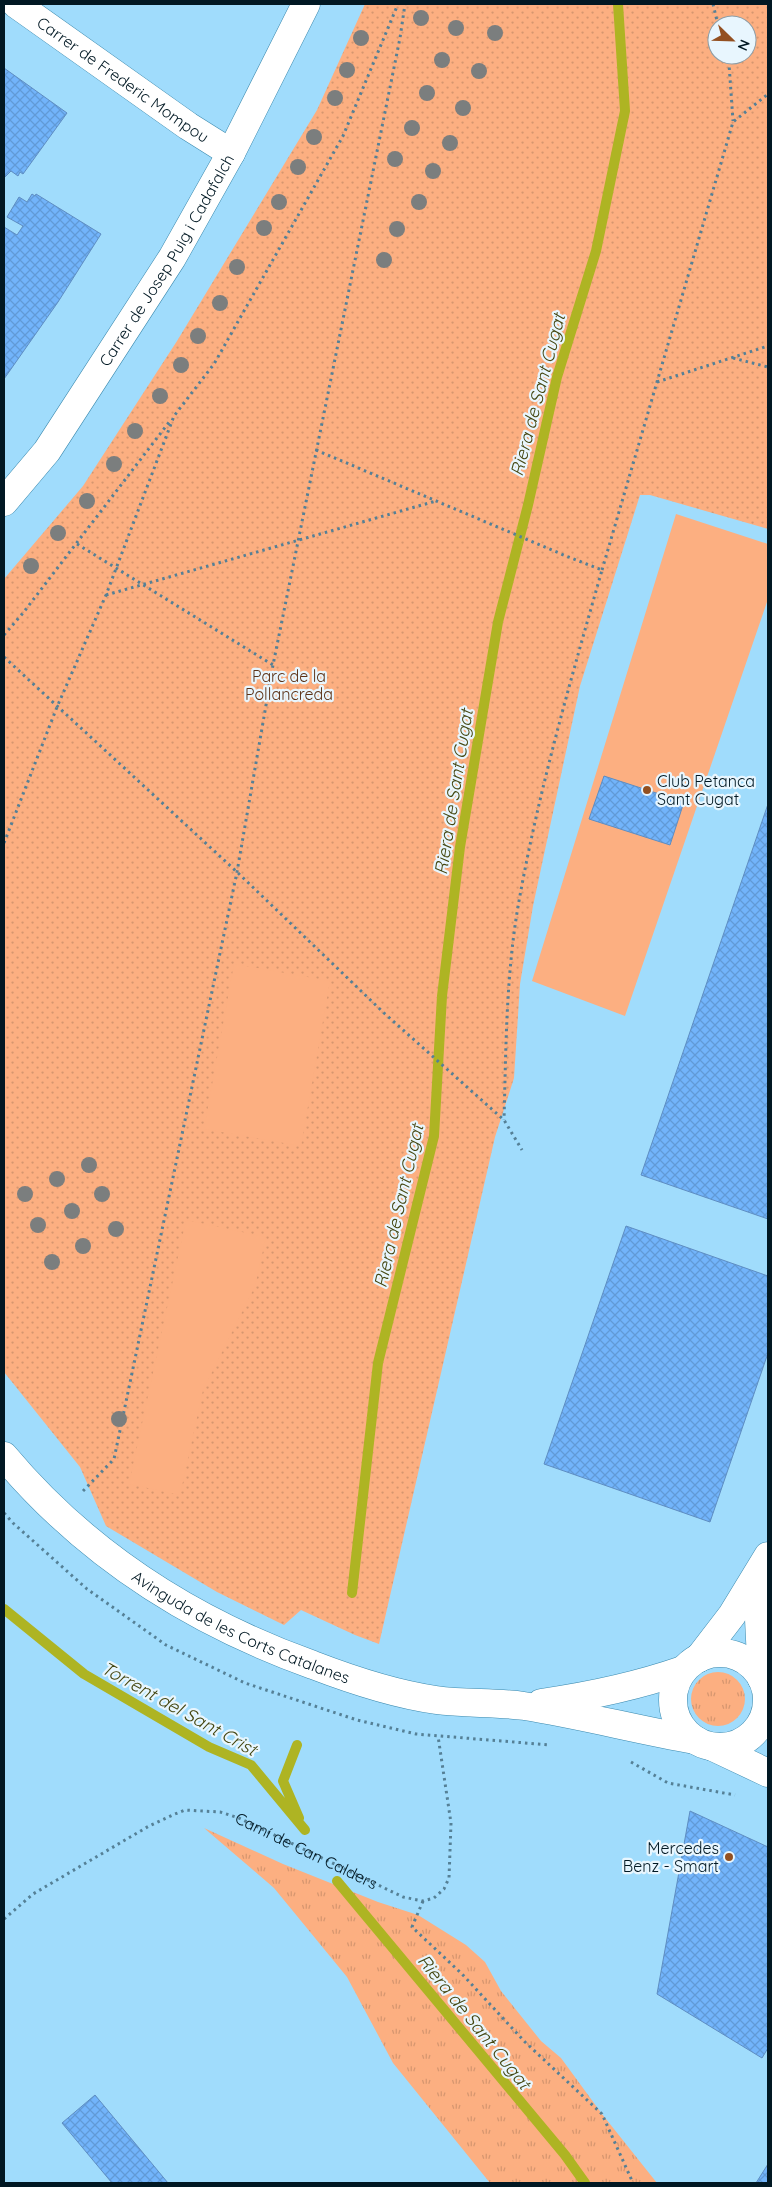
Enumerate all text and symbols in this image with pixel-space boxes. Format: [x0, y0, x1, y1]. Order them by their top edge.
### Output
street label: Carrer de Frederic Mompou [33, 12, 213, 147]
north arrow [707, 15, 757, 65]
text: N [734, 37, 754, 53]
street label: Carrer de Josep Puig i Cadafalch [95, 151, 238, 370]
water label: Riera de Sant Cugat [505, 309, 571, 479]
park label: Parc de la Pollancreda [245, 666, 333, 704]
water label: Riera de Sant Cugat [429, 706, 478, 876]
place label: Club Petanca Sant Cugat [657, 771, 755, 809]
marker: Club Petanca Sant Cugat [641, 784, 653, 796]
water label: Riera de Sant Cugat [369, 1120, 429, 1290]
street label: Avinguda de les Corts Catalanes [128, 1566, 352, 1688]
water label: Torrent del Sant Crist [97, 1656, 263, 1762]
street label: Camí de Can Calders [232, 1808, 381, 1893]
place label: Mercedes Benz - Smart [623, 1838, 719, 1876]
marker: Mercedes Benz - Smart [723, 1851, 735, 1863]
water label: Riera de Sant Cugat [413, 1950, 537, 2095]

